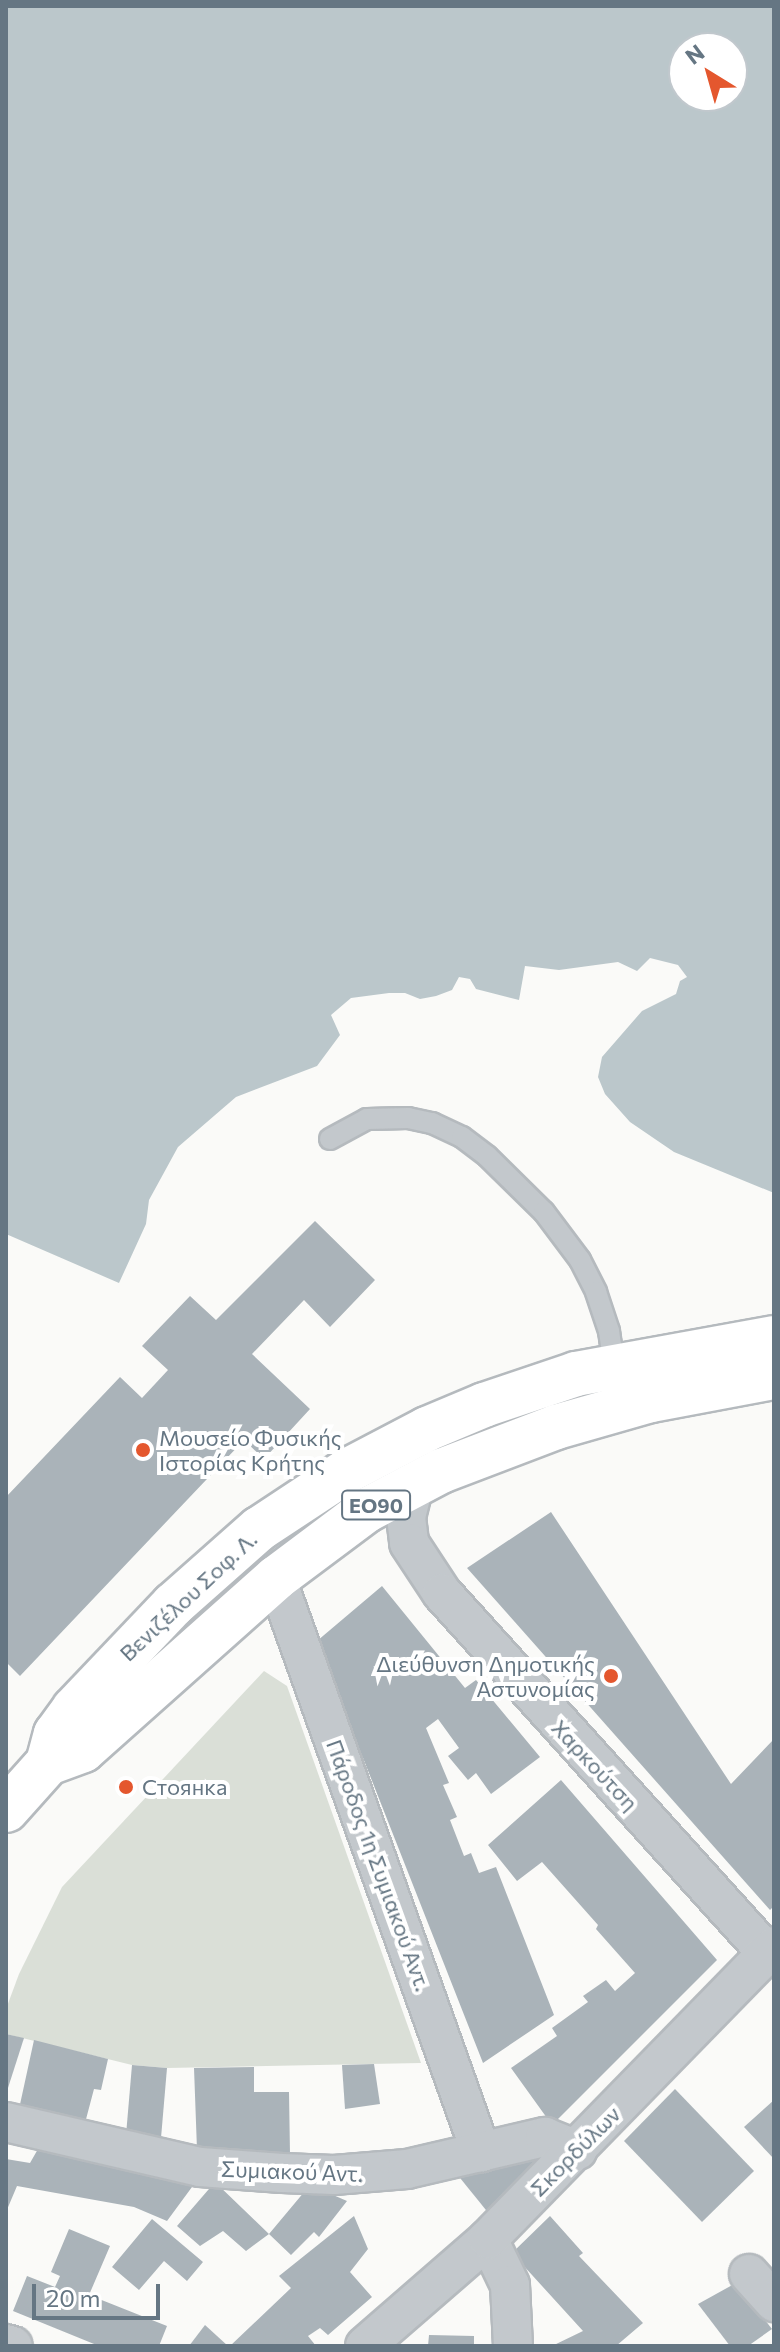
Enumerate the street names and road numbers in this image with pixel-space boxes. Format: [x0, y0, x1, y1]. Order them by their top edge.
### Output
road number: ΕΟ90 [340, 1489, 412, 1521]
street label: Βενιζέλου Σοφ. Λ. [114, 1526, 262, 1666]
street label: Χαρκούτση [546, 1714, 644, 1816]
street label: Πάροδος 1η Συμιακού Αντ. [321, 1736, 437, 1994]
street label: Σκορδύλων [525, 2101, 625, 2201]
street label: Συμιακού Αντ. [221, 2155, 363, 2187]

